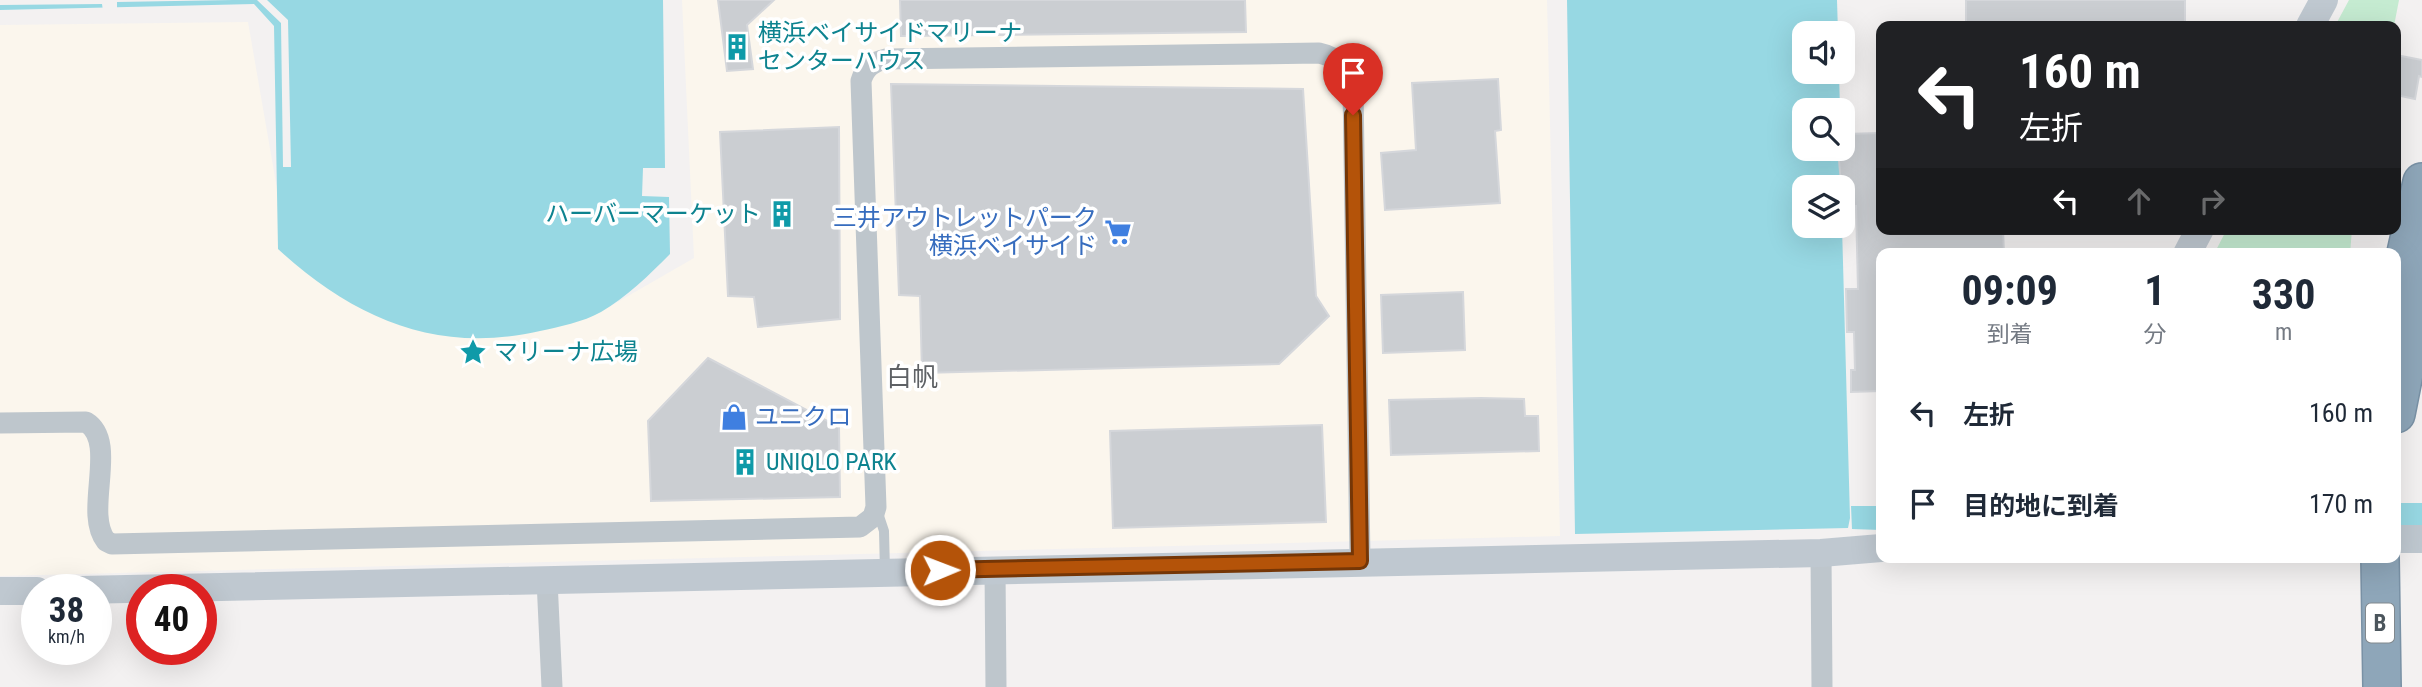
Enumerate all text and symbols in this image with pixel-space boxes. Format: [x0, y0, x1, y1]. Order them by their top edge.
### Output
place label: 横浜ベイサイドマリーナ センターハウス [758, 19, 1022, 75]
map controls [1792, 21, 1855, 238]
button: sound [1792, 21, 1855, 84]
building icon: 横浜ベイサイドマリーナ センターハウス [722, 32, 752, 62]
pin [1323, 43, 1383, 115]
text: 160 m [2019, 43, 2141, 100]
icon: left [1904, 49, 1995, 140]
icon: arrive [1334, 54, 1372, 92]
button: search [1792, 98, 1855, 161]
text: 左折 [2019, 109, 2083, 147]
button: layers [1792, 175, 1855, 238]
icon: left [2047, 182, 2085, 220]
icon: ahead [2120, 182, 2158, 220]
icon: right [2193, 182, 2231, 220]
building icon: ハーバーマーケット [767, 199, 797, 229]
place label: ハーバーマーケット [545, 200, 761, 228]
place label: 三井アウトレットパーク 横浜ベイサイド [833, 204, 1097, 260]
supermarket icon: 三井アウトレットパーク 横浜ベイサイド [1103, 217, 1133, 247]
text: 09:09 [1961, 266, 2058, 315]
text: 1 [2144, 266, 2165, 315]
text: 330 [2252, 270, 2315, 319]
text: m [2275, 319, 2292, 346]
text: 到着 [1987, 321, 2033, 348]
text: 分 [2143, 321, 2166, 348]
place icon: マリーナ広場 [458, 337, 488, 367]
place label: マリーナ広場 [494, 338, 638, 366]
district label: 白帆 [886, 362, 938, 392]
icon: left [1904, 394, 1942, 432]
text: 160 m [2309, 398, 2373, 428]
text: 左折 [1963, 400, 2015, 430]
shop icon: ユニクロ [719, 402, 749, 432]
place label: ユニクロ [755, 403, 851, 431]
building icon: UNIQLO PARK [730, 447, 760, 477]
place label: UNIQLO PARK [766, 448, 897, 476]
icon: arrive [1904, 485, 1942, 523]
text: 170 m [2309, 489, 2373, 519]
text: 目的地に到着 [1963, 491, 2119, 521]
position arrow [903, 533, 977, 607]
speed limit sign: 40 [126, 574, 217, 665]
text: 38 [49, 590, 84, 631]
road number: B [2366, 604, 2394, 642]
text: km/h [48, 626, 85, 647]

